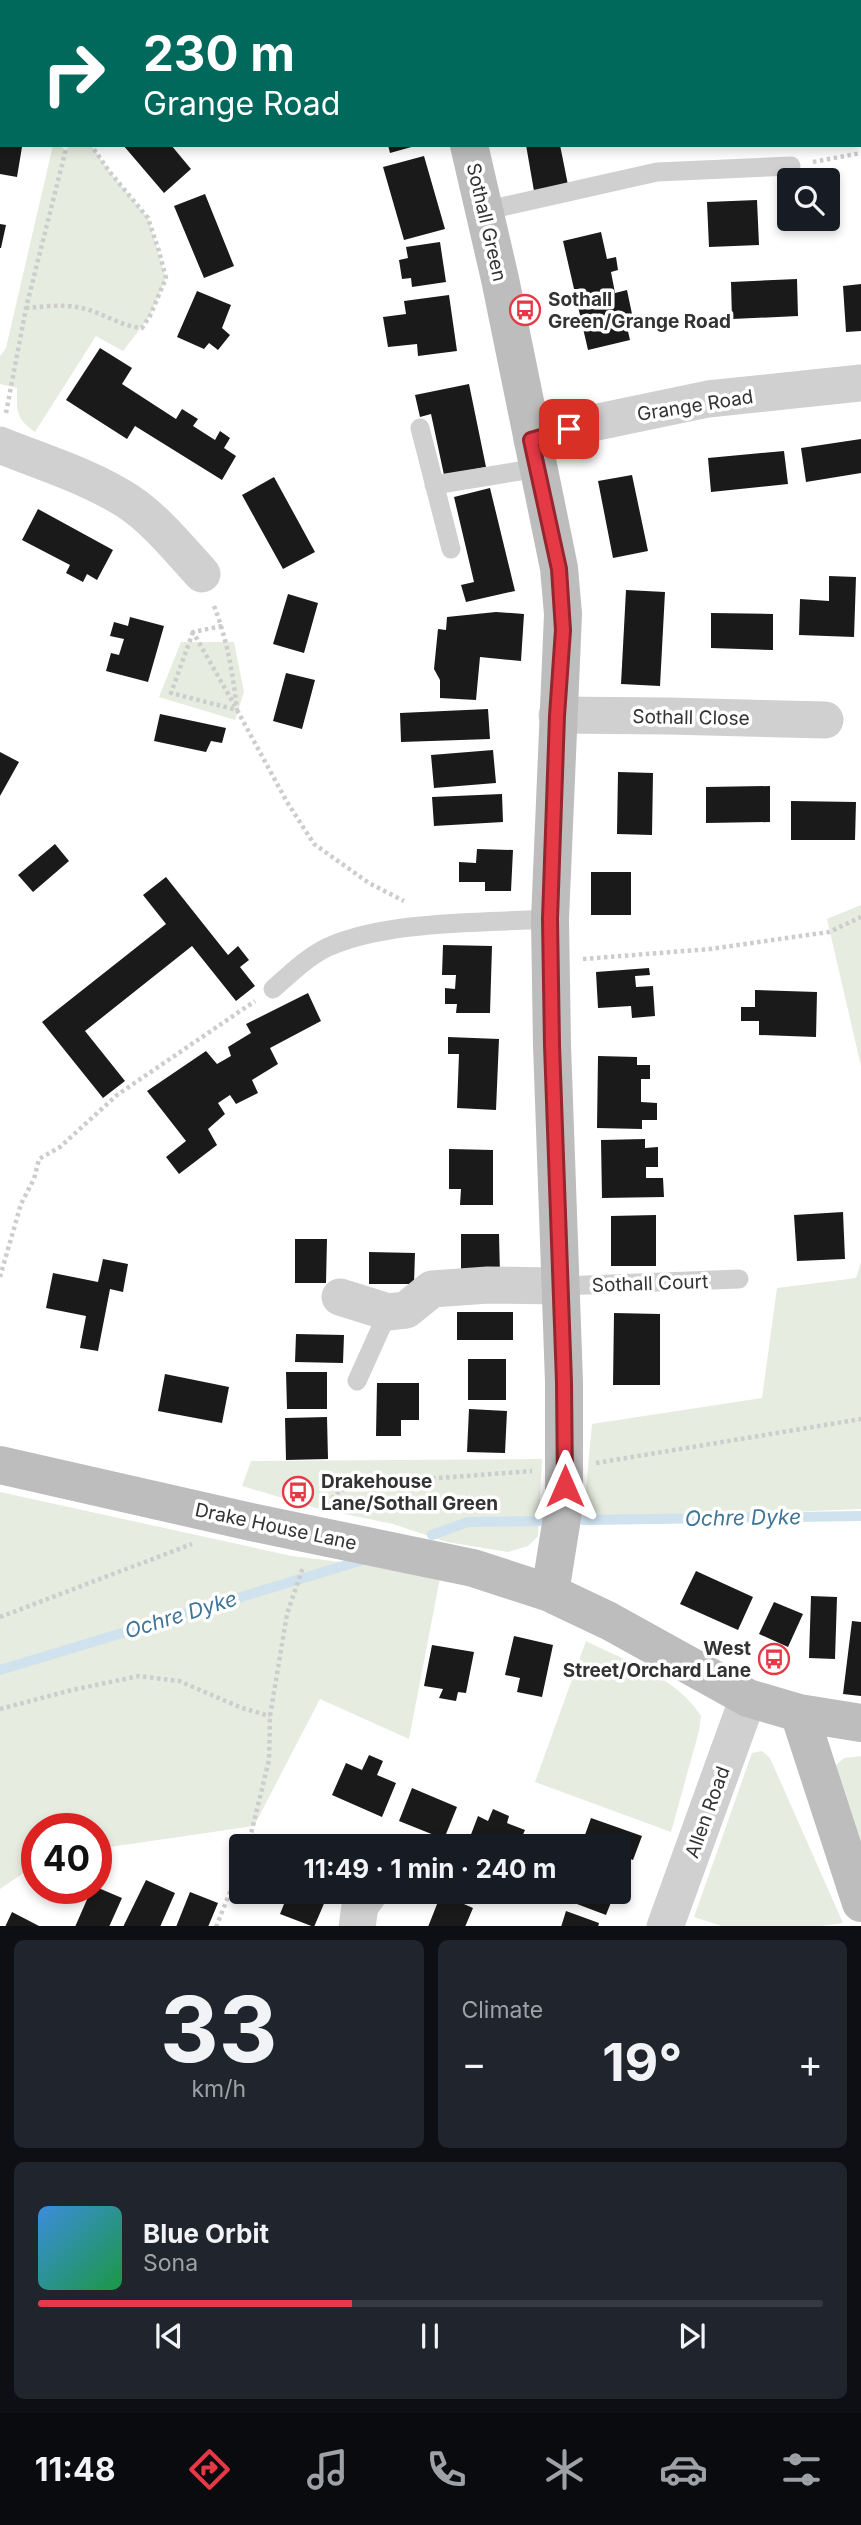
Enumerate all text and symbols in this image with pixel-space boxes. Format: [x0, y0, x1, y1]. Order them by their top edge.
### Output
text: 230 m [143, 24, 295, 83]
icon: right [28, 28, 119, 119]
text: Grange Road [143, 84, 340, 123]
street label: Sothall Green [462, 161, 511, 283]
map controls [777, 168, 840, 231]
button: search [777, 168, 840, 231]
place label: Sothall Green/Grange Road [548, 288, 731, 333]
bus stop icon: Sothall Green/Grange Road [508, 293, 542, 327]
street label: Grange Road [635, 385, 755, 426]
pin [539, 399, 599, 459]
icon: arrive [550, 410, 588, 448]
street label: Sothall Close [632, 705, 750, 730]
street label: Sothall Court [591, 1270, 709, 1297]
position arrow [528, 1449, 602, 1523]
place label: Drakehouse Lane/Sothall Green [321, 1470, 498, 1515]
bus stop icon: Drakehouse Lane/Sothall Green [281, 1475, 315, 1509]
street label: Drake House Lane [193, 1498, 359, 1555]
water label: Ochre Dyke [685, 1504, 801, 1531]
water label: Ochre Dyke [122, 1586, 240, 1643]
place label: West Street/Orchard Lane [563, 1637, 751, 1682]
bus stop icon: West Street/Orchard Lane [757, 1642, 791, 1676]
street label: Allen Road [680, 1763, 735, 1861]
speed limit sign: 40 [21, 1813, 112, 1904]
text: 11:49 · 1 min · 240 m [304, 1853, 556, 1884]
text: 33 [160, 1974, 277, 2084]
text: Climate [462, 1996, 543, 2024]
text: 19° [602, 2031, 682, 2094]
text: − [462, 2040, 487, 2086]
text: + [798, 2040, 823, 2086]
text: km/h [191, 2075, 246, 2103]
text: Blue Orbit [143, 2218, 269, 2249]
text: Sona [143, 2249, 198, 2277]
icon: previous [150, 2317, 188, 2355]
icon: pause [411, 2317, 449, 2355]
icon: next [673, 2317, 711, 2355]
icon: directions [185, 2445, 234, 2494]
icon: music [303, 2445, 352, 2494]
icon: phone [422, 2445, 471, 2494]
icon: climate [540, 2445, 589, 2494]
icon: car [659, 2445, 708, 2494]
icon: filters [777, 2445, 826, 2494]
text: 11:48 [35, 2450, 115, 2489]

